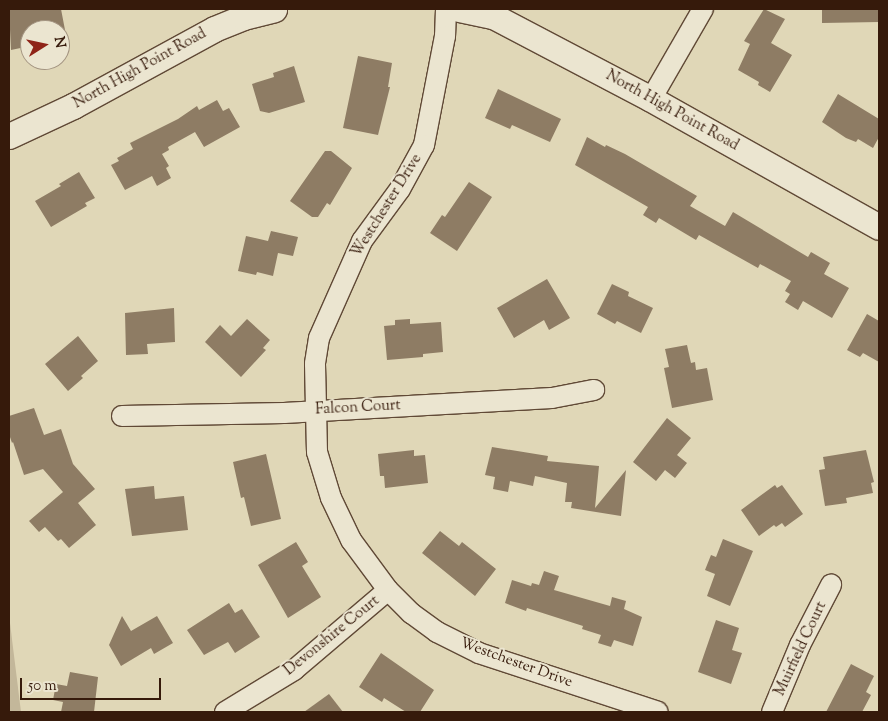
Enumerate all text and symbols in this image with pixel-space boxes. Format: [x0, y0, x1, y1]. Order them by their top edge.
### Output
north arrow [20, 20, 70, 70]
street label: North High Point Road [70, 25, 210, 113]
text: N [48, 35, 70, 50]
street label: North High Point Road [602, 67, 742, 155]
street label: Westchester Drive [348, 151, 426, 261]
street label: Falcon Court [315, 397, 401, 419]
street label: Devonshire Court [281, 592, 383, 680]
street label: Muirfield Court [771, 599, 831, 699]
street label: Westchester Drive [457, 634, 575, 692]
scale bar [22, 668, 164, 700]
text: 50 m [28, 676, 57, 697]

